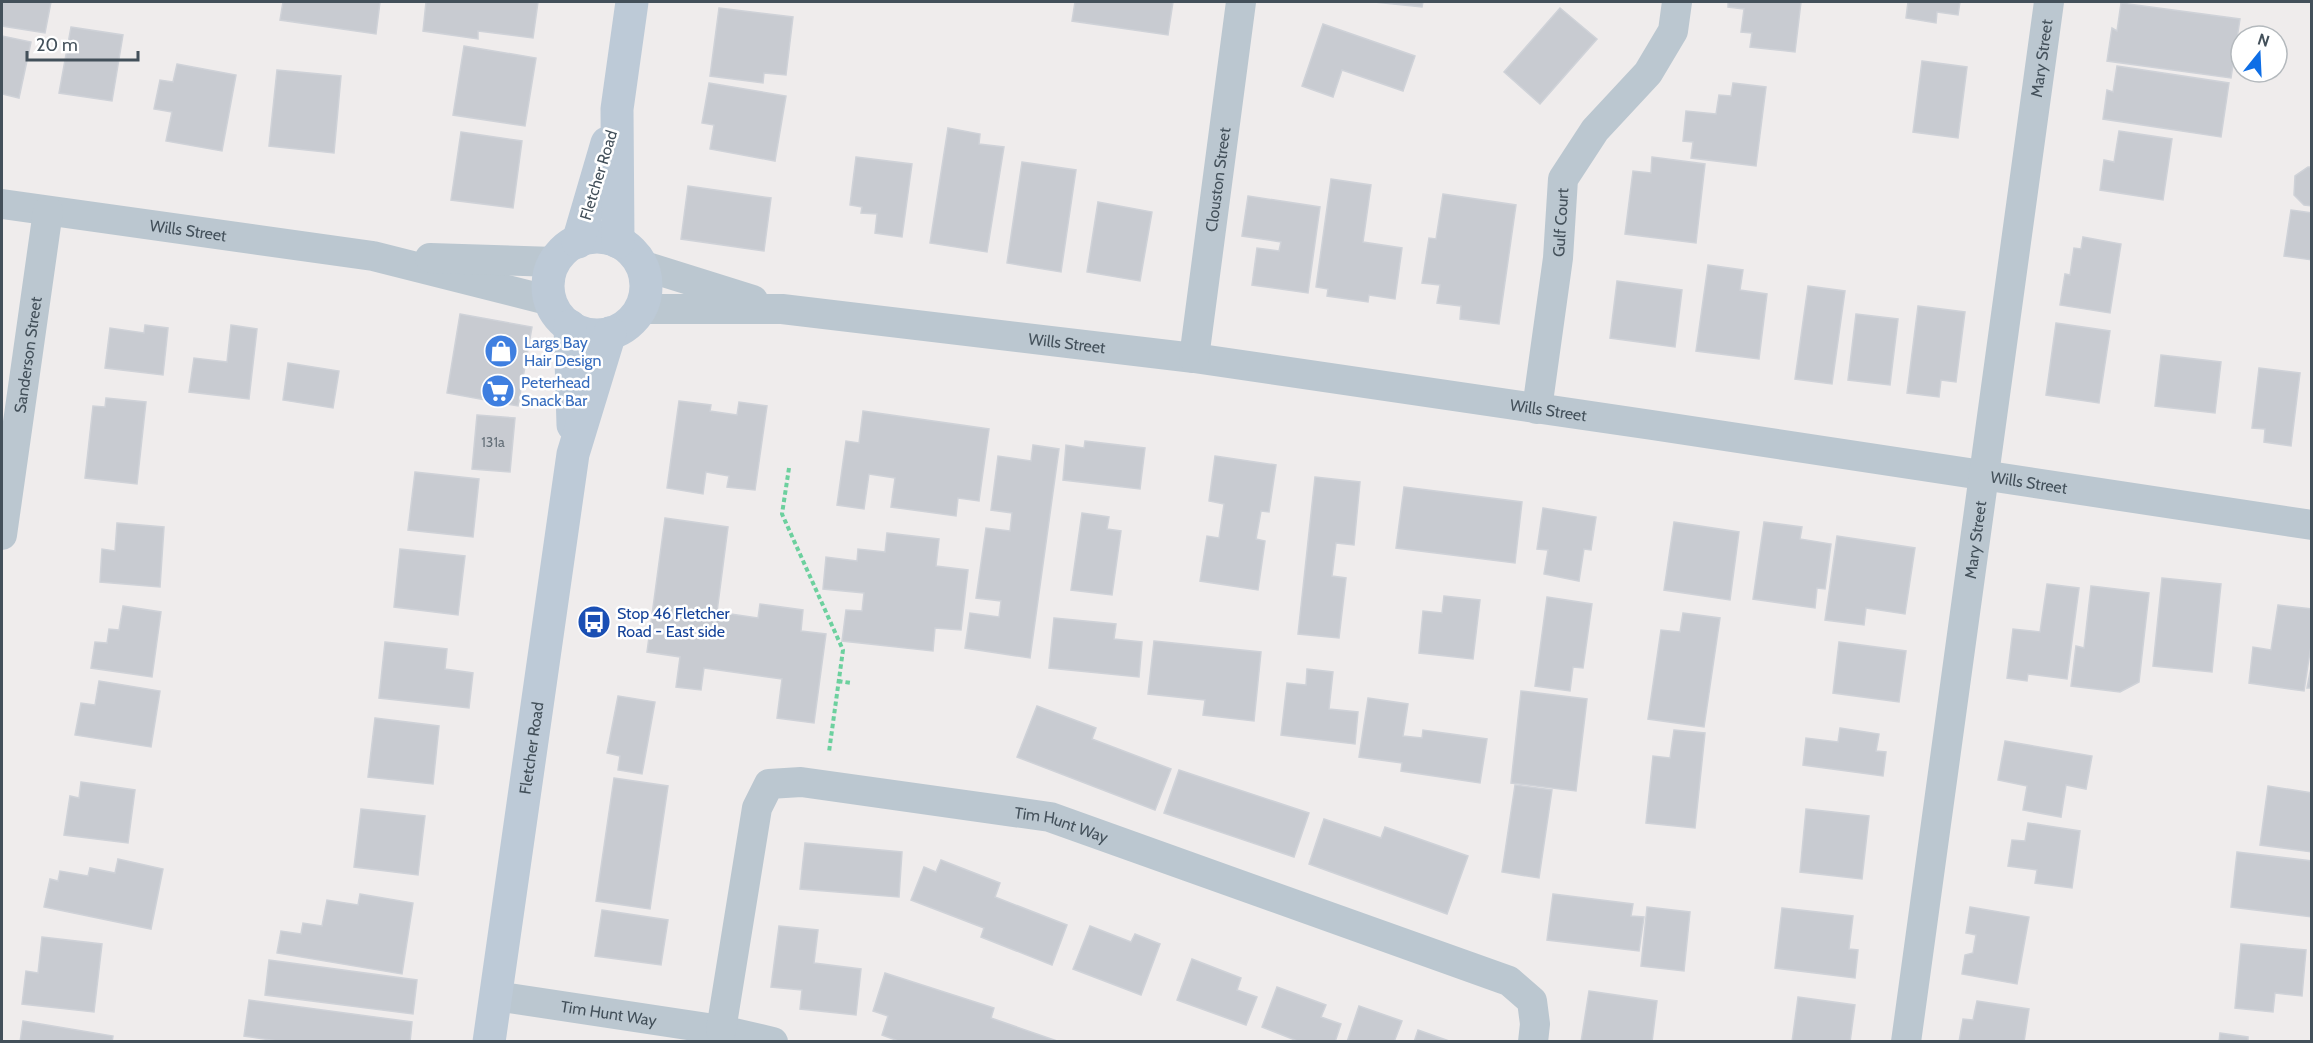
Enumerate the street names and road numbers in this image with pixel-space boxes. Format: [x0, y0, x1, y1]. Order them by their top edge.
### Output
street label: Mary Street [2027, 18, 2057, 99]
street label: Clouston Street [1202, 126, 1234, 233]
street label: Fletcher Road [576, 128, 621, 222]
street label: Gulf Court [1549, 187, 1572, 258]
street label: Wills Street [148, 216, 228, 245]
street label: Sanderson Street [10, 295, 46, 414]
street label: Wills Street [1027, 329, 1107, 357]
street label: Wills Street [1509, 395, 1589, 425]
street label: Wills Street [1989, 467, 2069, 498]
street label: Mary Street [1961, 499, 1990, 580]
street label: Fletcher Road [516, 701, 547, 796]
street label: Tim Hunt Way [1013, 803, 1111, 847]
street label: Tim Hunt Way [559, 997, 658, 1030]

